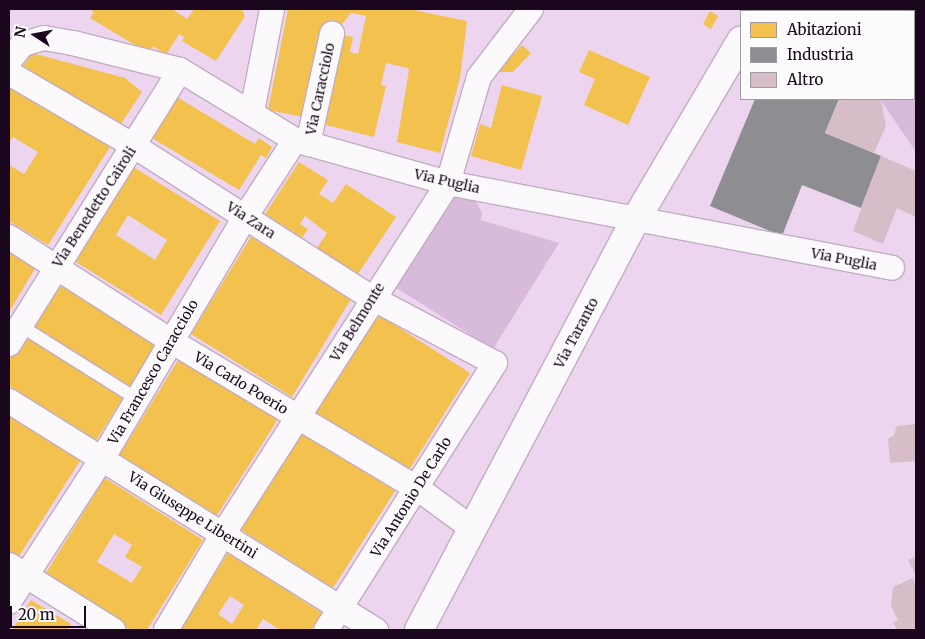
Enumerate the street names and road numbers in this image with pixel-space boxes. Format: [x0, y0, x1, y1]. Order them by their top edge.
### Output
street label: Via Caracciolo [302, 41, 338, 137]
street label: Via Benedetto Cairoli [49, 143, 139, 271]
street label: Via Puglia [412, 165, 482, 197]
street label: Via Zara [223, 198, 279, 242]
street label: Via Puglia [810, 244, 878, 274]
street label: Via Belmonte [326, 280, 388, 364]
street label: Via Taranto [550, 295, 602, 371]
street label: Via Francesco Caracciolo [105, 296, 201, 448]
street label: Via Carlo Poerio [191, 348, 291, 418]
street label: Via Antonio De Carlo [367, 434, 455, 560]
street label: Via Giuseppe Libertini [125, 468, 261, 562]

